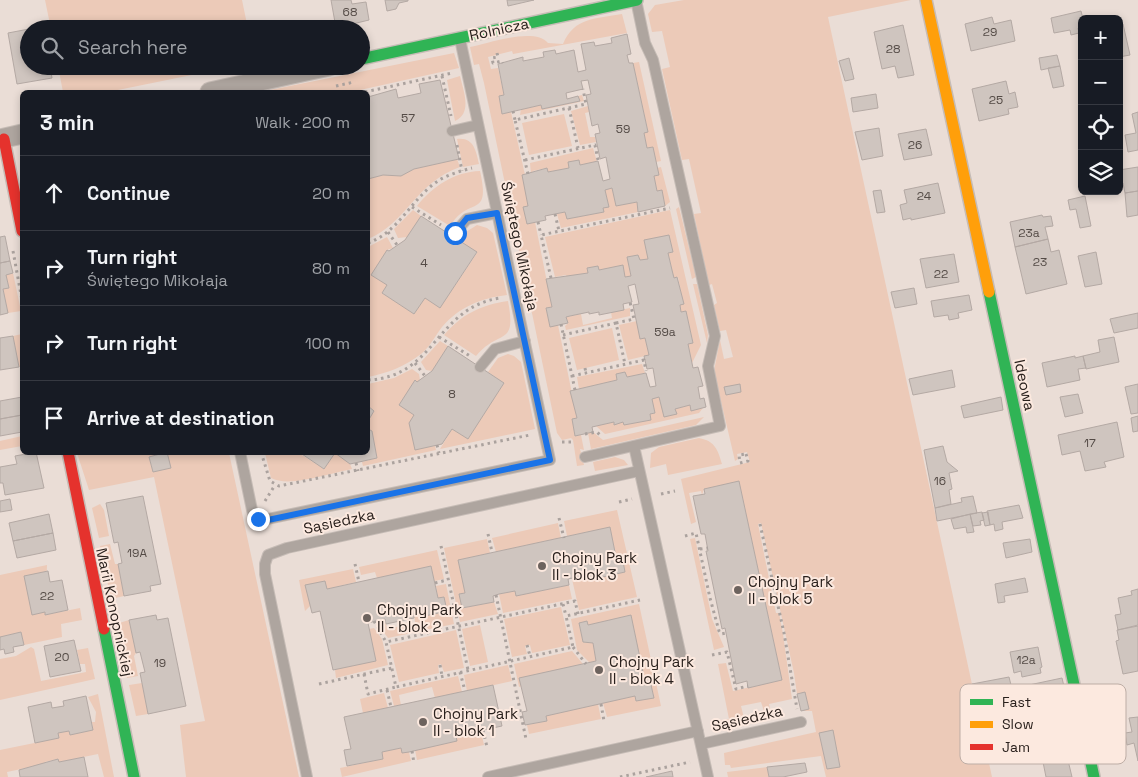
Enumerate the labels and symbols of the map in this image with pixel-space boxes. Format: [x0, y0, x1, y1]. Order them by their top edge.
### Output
house number: 68 [343, 4, 357, 20]
street label: Rolnicza [467, 13, 531, 45]
house number: 29 [983, 24, 997, 40]
house number: 28 [886, 41, 900, 57]
house number: 25 [989, 92, 1003, 108]
house number: 57 [401, 110, 415, 126]
house number: 59 [616, 121, 630, 137]
house number: 26 [908, 137, 922, 153]
street label: Świętego Mikołaja [497, 180, 543, 313]
house number: 24 [917, 188, 932, 204]
route start [444, 222, 467, 245]
house number: 23a [1018, 225, 1040, 241]
house number: 23 [1033, 254, 1047, 270]
house number: 4 [420, 255, 428, 271]
house number: 22 [934, 266, 948, 282]
house number: 59a [654, 324, 676, 340]
street label: Ideowa [1010, 358, 1040, 413]
house number: 8 [448, 386, 456, 402]
house number: 17 [1084, 435, 1096, 451]
house number: 16 [934, 473, 946, 489]
street label: Sąsiedzka [302, 504, 377, 538]
route end [247, 508, 270, 531]
house number: 19A [127, 545, 147, 561]
street label: Marii Konopnickiej [92, 546, 138, 678]
place label: Chojny Park II - blok 3 [552, 548, 637, 584]
marker: Chojny Park II - blok 3 [536, 560, 548, 572]
place label: Chojny Park II - blok 5 [748, 572, 833, 608]
marker: Chojny Park II - blok 5 [732, 584, 744, 596]
house number: 22 [40, 588, 54, 604]
place label: Chojny Park II - blok 2 [377, 600, 462, 636]
marker: Chojny Park II - blok 2 [361, 612, 373, 624]
house number: 20 [55, 649, 69, 665]
place label: Chojny Park II - blok 4 [609, 652, 694, 688]
house number: 12a [1016, 652, 1036, 668]
house number: 19 [154, 655, 166, 671]
marker: Chojny Park II - blok 4 [593, 664, 605, 676]
legend [960, 684, 1126, 764]
text: Fast [1002, 693, 1031, 711]
street label: Sąsiedzka [710, 701, 785, 735]
place label: Chojny Park II - blok 1 [433, 704, 518, 740]
text: Slow [1002, 715, 1034, 733]
marker: Chojny Park II - blok 1 [417, 716, 429, 728]
text: Jam [1002, 738, 1030, 756]

